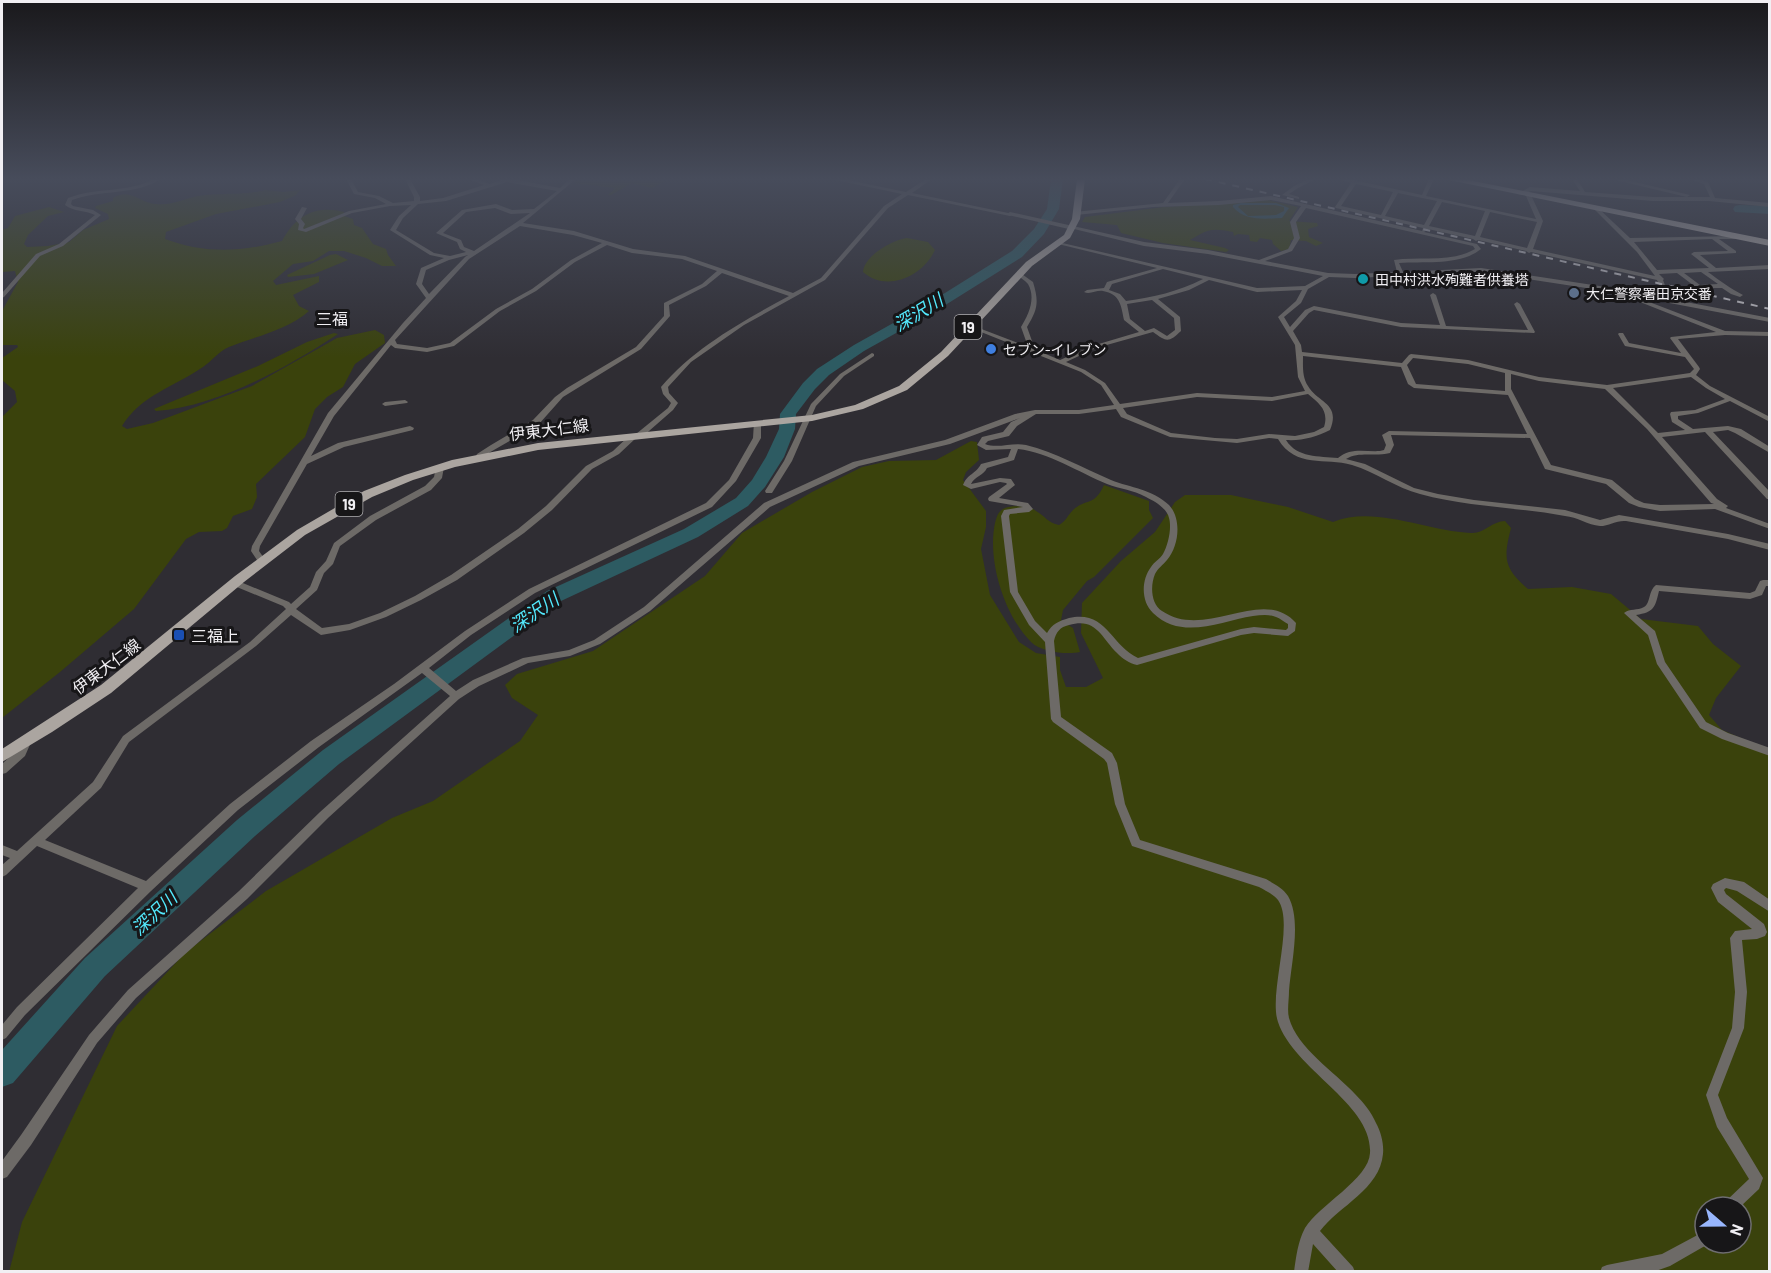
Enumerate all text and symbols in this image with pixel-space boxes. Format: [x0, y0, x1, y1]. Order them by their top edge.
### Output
place label: 田中村洪水殉難者供養塔 [1375, 271, 1529, 288]
marker: 田中村洪水殉難者供養塔 [1356, 272, 1370, 286]
place label: 大仁警察署田京交番 [1586, 285, 1712, 302]
marker: 大仁警察署田京交番 [1567, 286, 1581, 300]
water label: 深沢川 [889, 288, 949, 335]
district label: 三福 [316, 309, 348, 328]
road number: 19 [954, 315, 982, 339]
place label: セブン-イレブン [1003, 341, 1107, 358]
marker: セブン-イレブン [984, 342, 998, 356]
street label: 伊東大仁線 [508, 415, 590, 443]
road number: 19 [336, 492, 362, 516]
water label: 深沢川 [505, 587, 564, 636]
place label: 三福上 [191, 626, 239, 645]
marker: 三福上 [172, 628, 186, 642]
street label: 伊東大仁線 [68, 634, 144, 698]
water label: 深沢川 [127, 885, 183, 939]
north arrow [1693, 1195, 1753, 1255]
text: N [1727, 1222, 1748, 1239]

